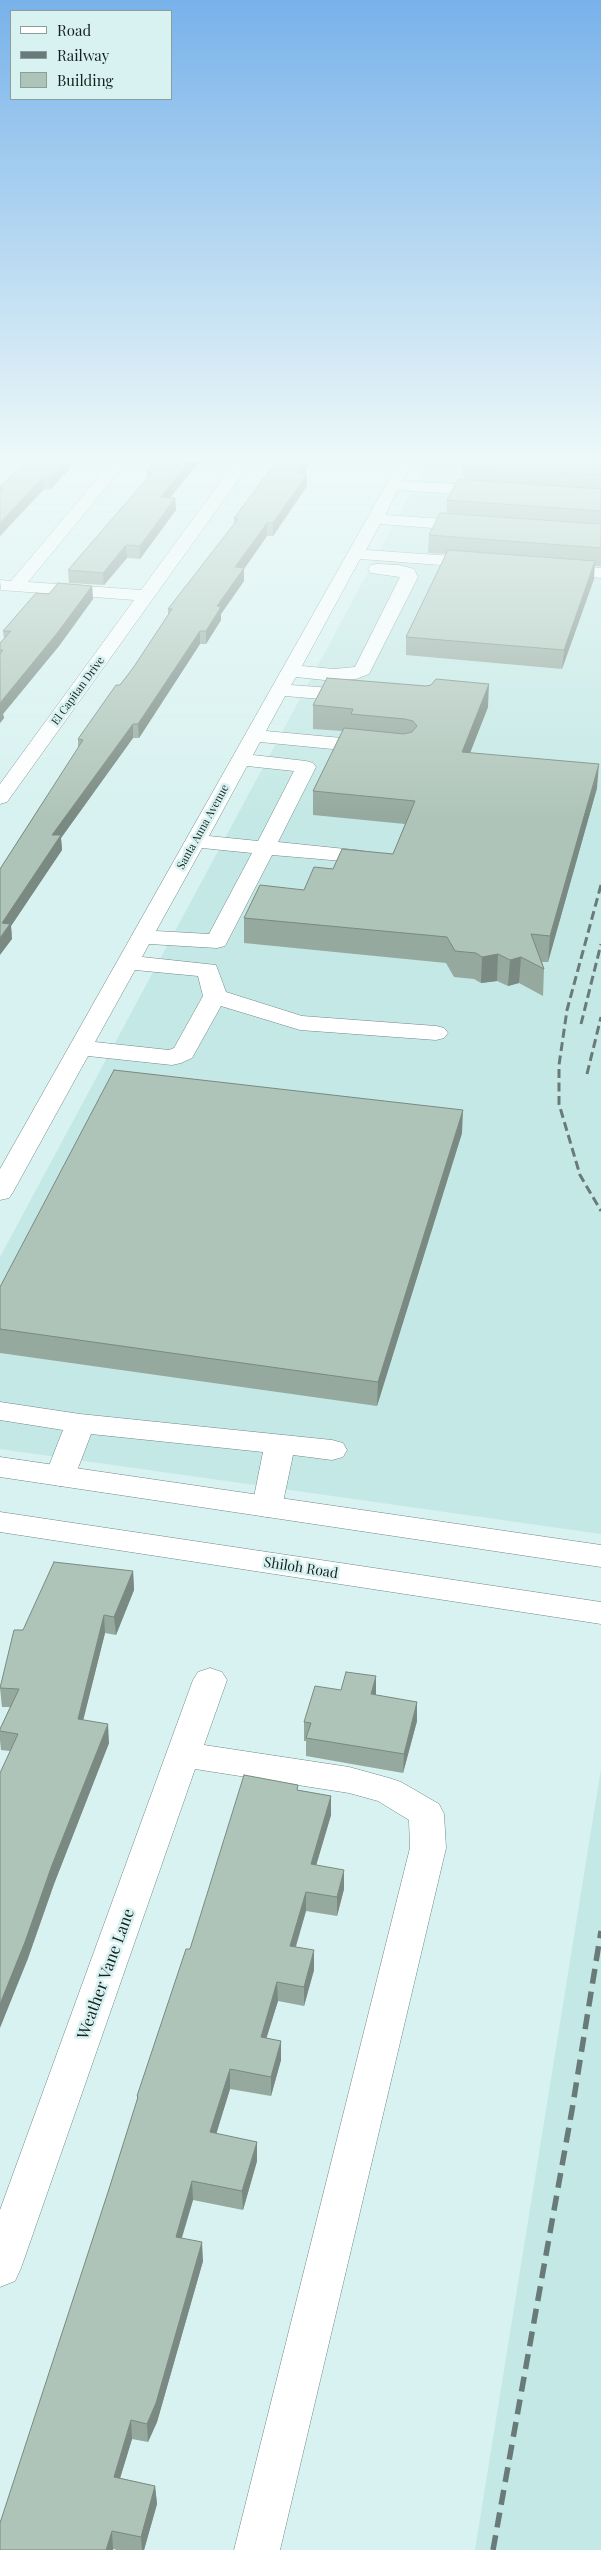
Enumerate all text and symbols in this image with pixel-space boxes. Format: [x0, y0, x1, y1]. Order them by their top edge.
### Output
legend [10, 10, 172, 100]
text: Road [57, 20, 91, 40]
text: Railway [57, 45, 109, 65]
text: Building [57, 70, 113, 90]
street label: El Capitan Drive [49, 654, 107, 728]
street label: Santa Anna Avenue [174, 782, 232, 872]
street label: Shiloh Road [263, 1554, 339, 1582]
street label: Weather Vane Lane [73, 1906, 139, 2042]

